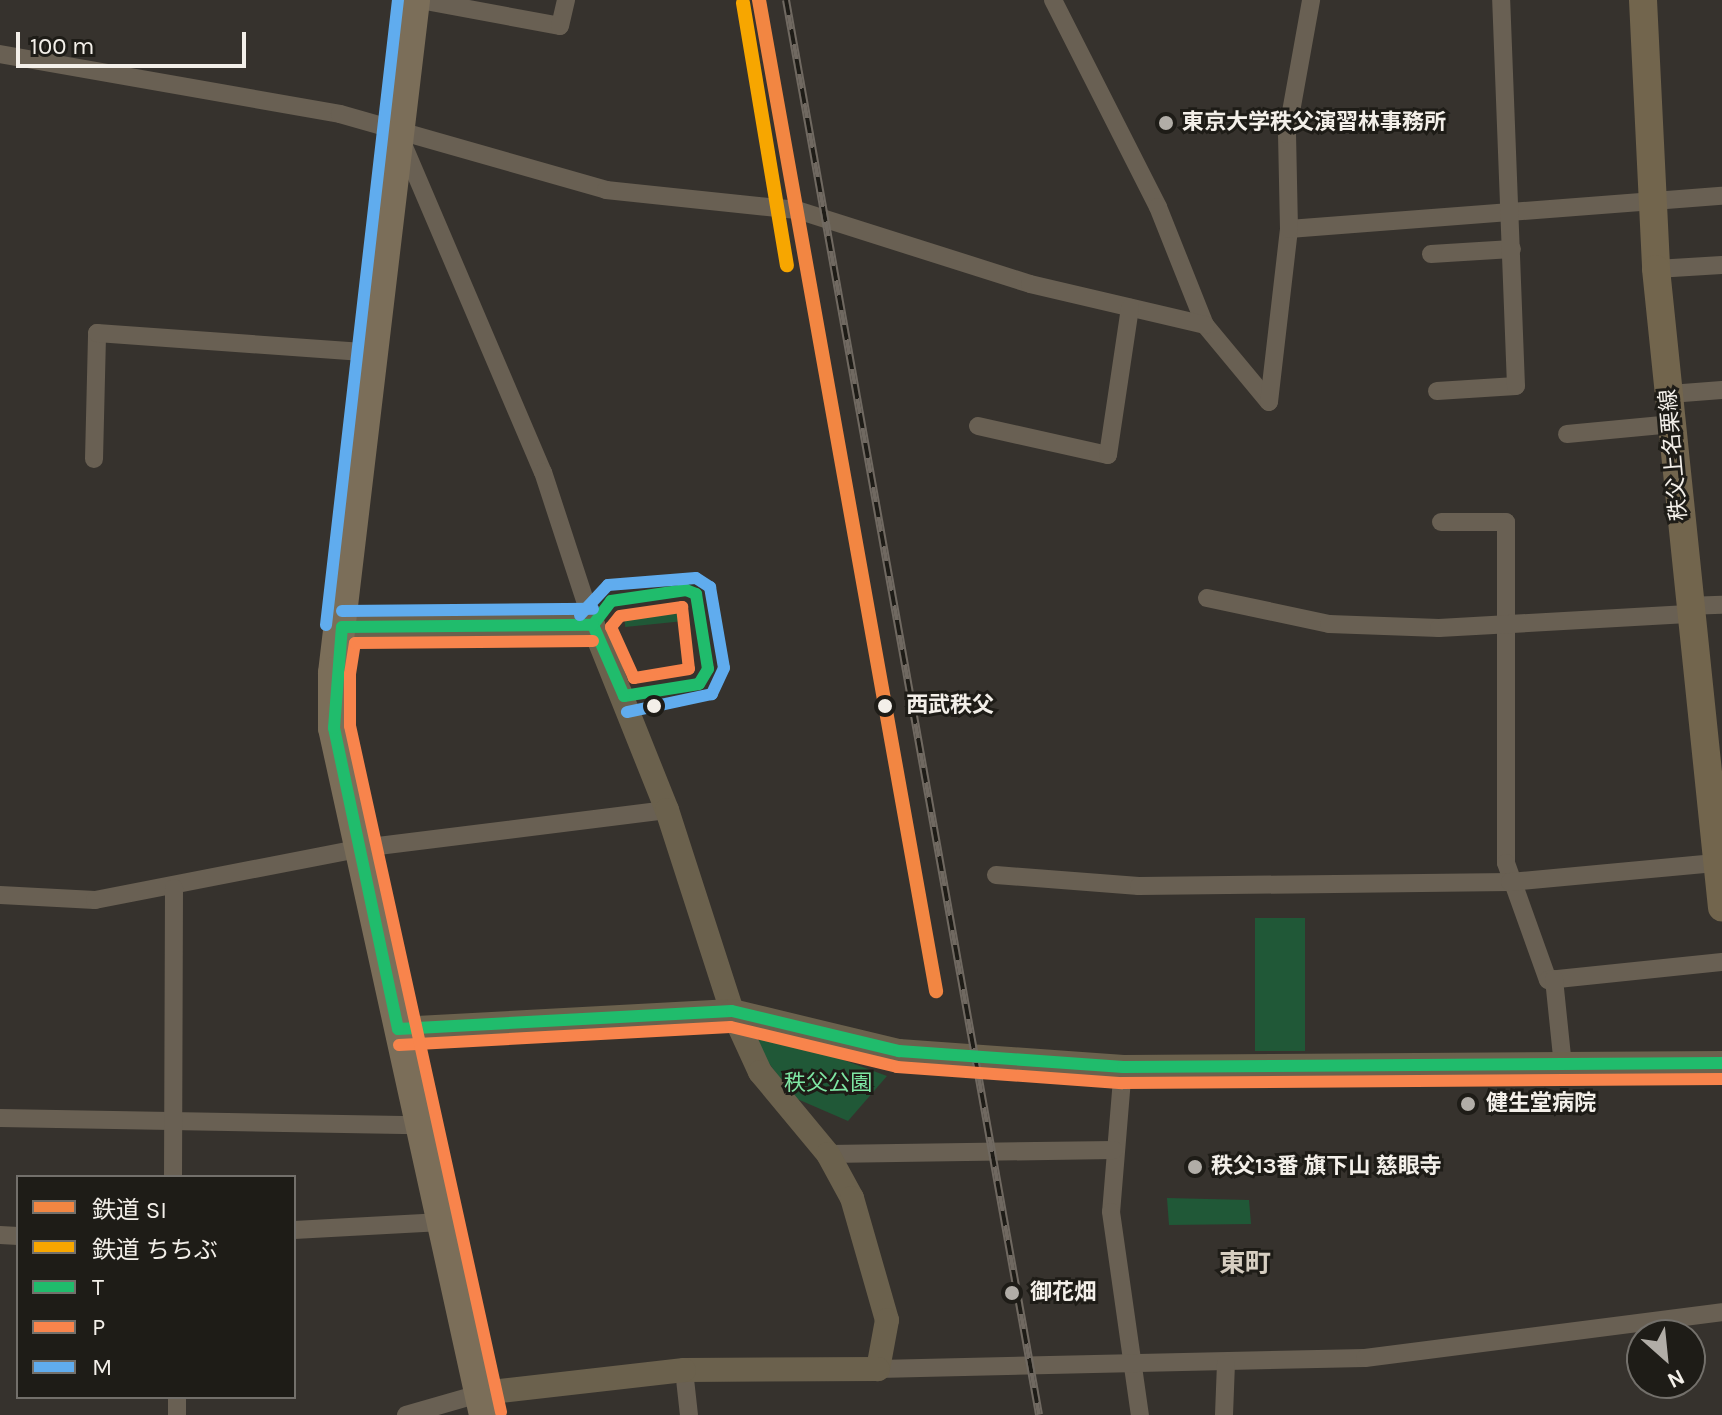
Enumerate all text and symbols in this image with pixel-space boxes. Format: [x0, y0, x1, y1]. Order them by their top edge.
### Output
scale bar [20, 16, 250, 66]
text: 100 m [30, 32, 95, 60]
place label: 東京大学秩父演習林事務所 [1182, 110, 1446, 136]
marker: 東京大学秩父演習林事務所 [1157, 114, 1175, 132]
street label: 秩父上名栗線 [1655, 388, 1693, 522]
marker: 西武秩父 [871, 692, 899, 720]
place label: 西武秩父 [906, 693, 994, 719]
unlabelled marker [646, 698, 662, 714]
park label: 秩父公園 [784, 1071, 872, 1097]
place label: 健生堂病院 [1486, 1091, 1596, 1117]
marker: 健生堂病院 [1457, 1093, 1479, 1115]
place label: 秩父13番 旗下山 慈眼寺 [1211, 1154, 1442, 1180]
marker: 秩父13番 旗下山 慈眼寺 [1186, 1158, 1204, 1176]
legend [16, 1175, 296, 1399]
text: 鉄道 SI [92, 1196, 167, 1224]
text: 鉄道 ちちぶ [92, 1236, 218, 1264]
district label: 東町 [1219, 1248, 1271, 1280]
text: T [92, 1273, 104, 1301]
place label: 御花畑 [1030, 1280, 1096, 1306]
marker: 御花畑 [1001, 1282, 1023, 1304]
text: P [92, 1313, 105, 1341]
north arrow [1626, 1319, 1706, 1399]
text: M [92, 1353, 112, 1381]
text: N [1663, 1363, 1689, 1394]

